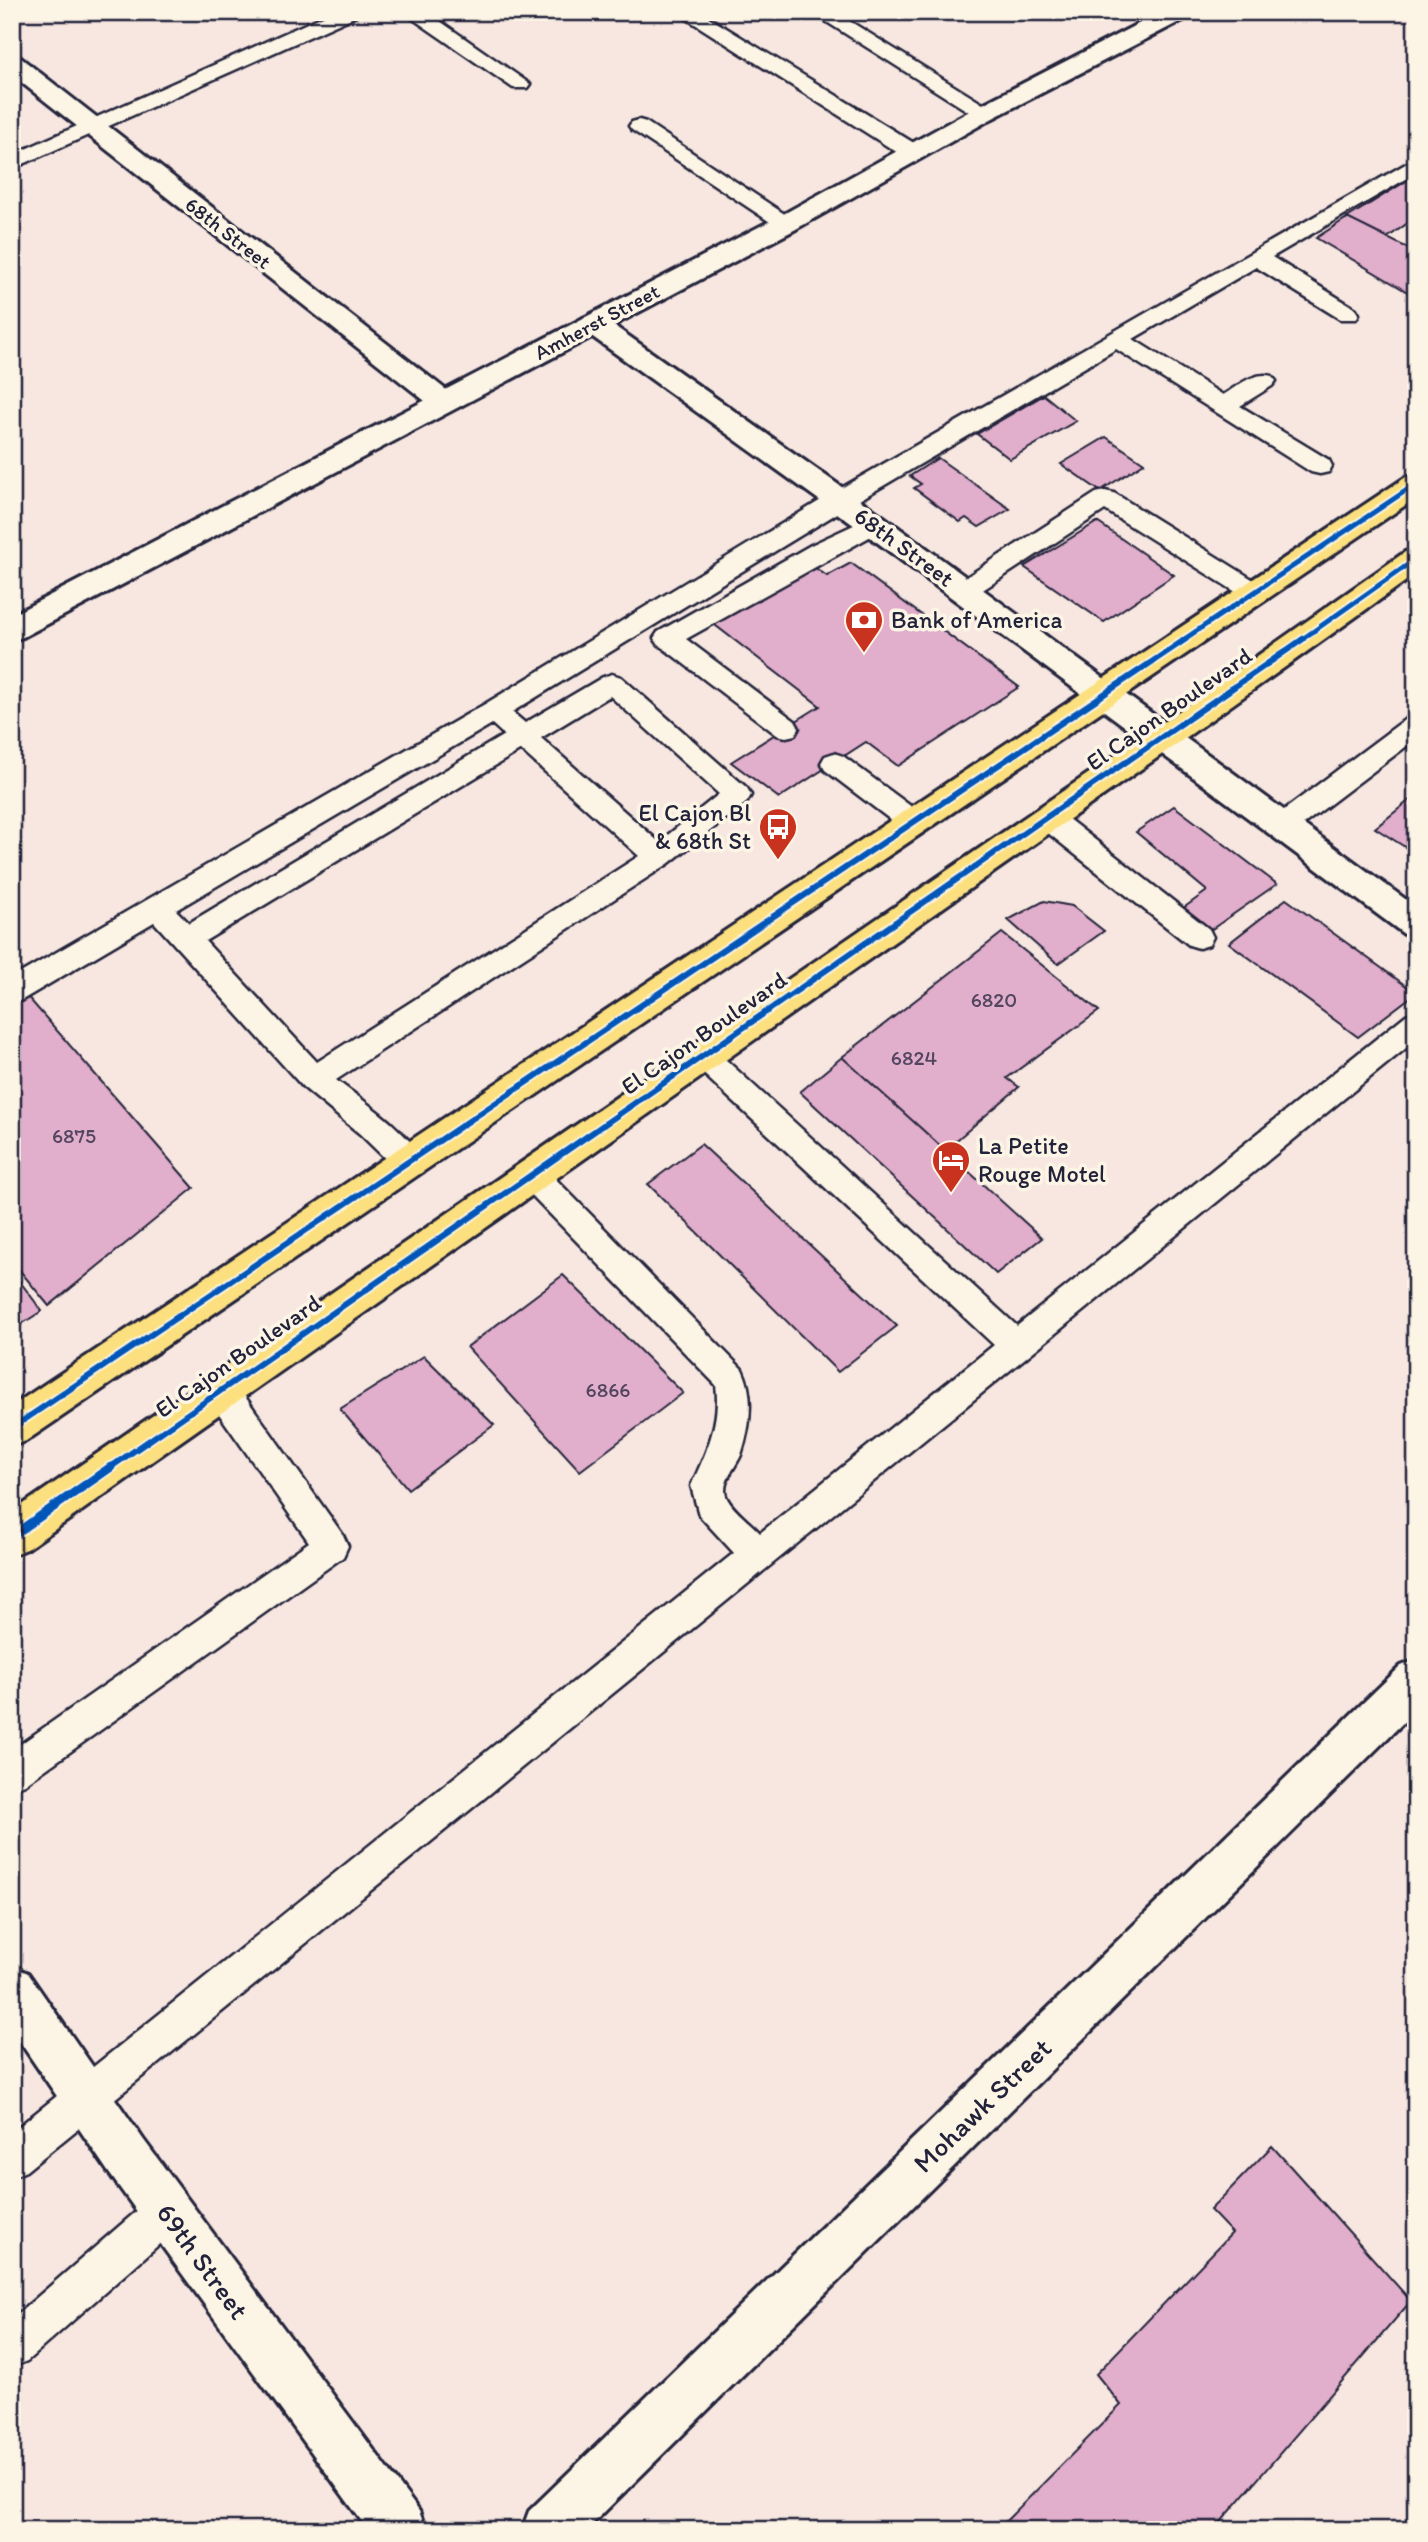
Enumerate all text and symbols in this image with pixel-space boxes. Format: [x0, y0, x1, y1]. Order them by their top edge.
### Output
street label: 68th Street [180, 191, 276, 274]
street label: Amherst Street [530, 278, 664, 365]
street label: 68th Street [849, 501, 960, 593]
bank icon: Bank of America [843, 599, 885, 654]
place label: Bank of America [891, 605, 1062, 634]
street label: El Cajon Boulevard [1080, 641, 1257, 777]
place label: El Cajon Bl & 68th St [639, 798, 751, 855]
bus stop icon: El Cajon Bl & 68th St [757, 806, 799, 861]
street label: El Cajon Boulevard [615, 965, 792, 1101]
house number: 6820 [971, 987, 1017, 1012]
house number: 6824 [891, 1045, 938, 1070]
house number: 6875 [52, 1123, 96, 1148]
place label: La Petite Rouge Motel [978, 1131, 1106, 1188]
hotel icon: La Petite Rouge Motel [930, 1139, 972, 1194]
street label: El Cajon Boulevard [149, 1288, 326, 1424]
house number: 6866 [586, 1377, 630, 1402]
street label: Mohawk Street [906, 2031, 1058, 2179]
street label: 69th Street [150, 2196, 256, 2326]

